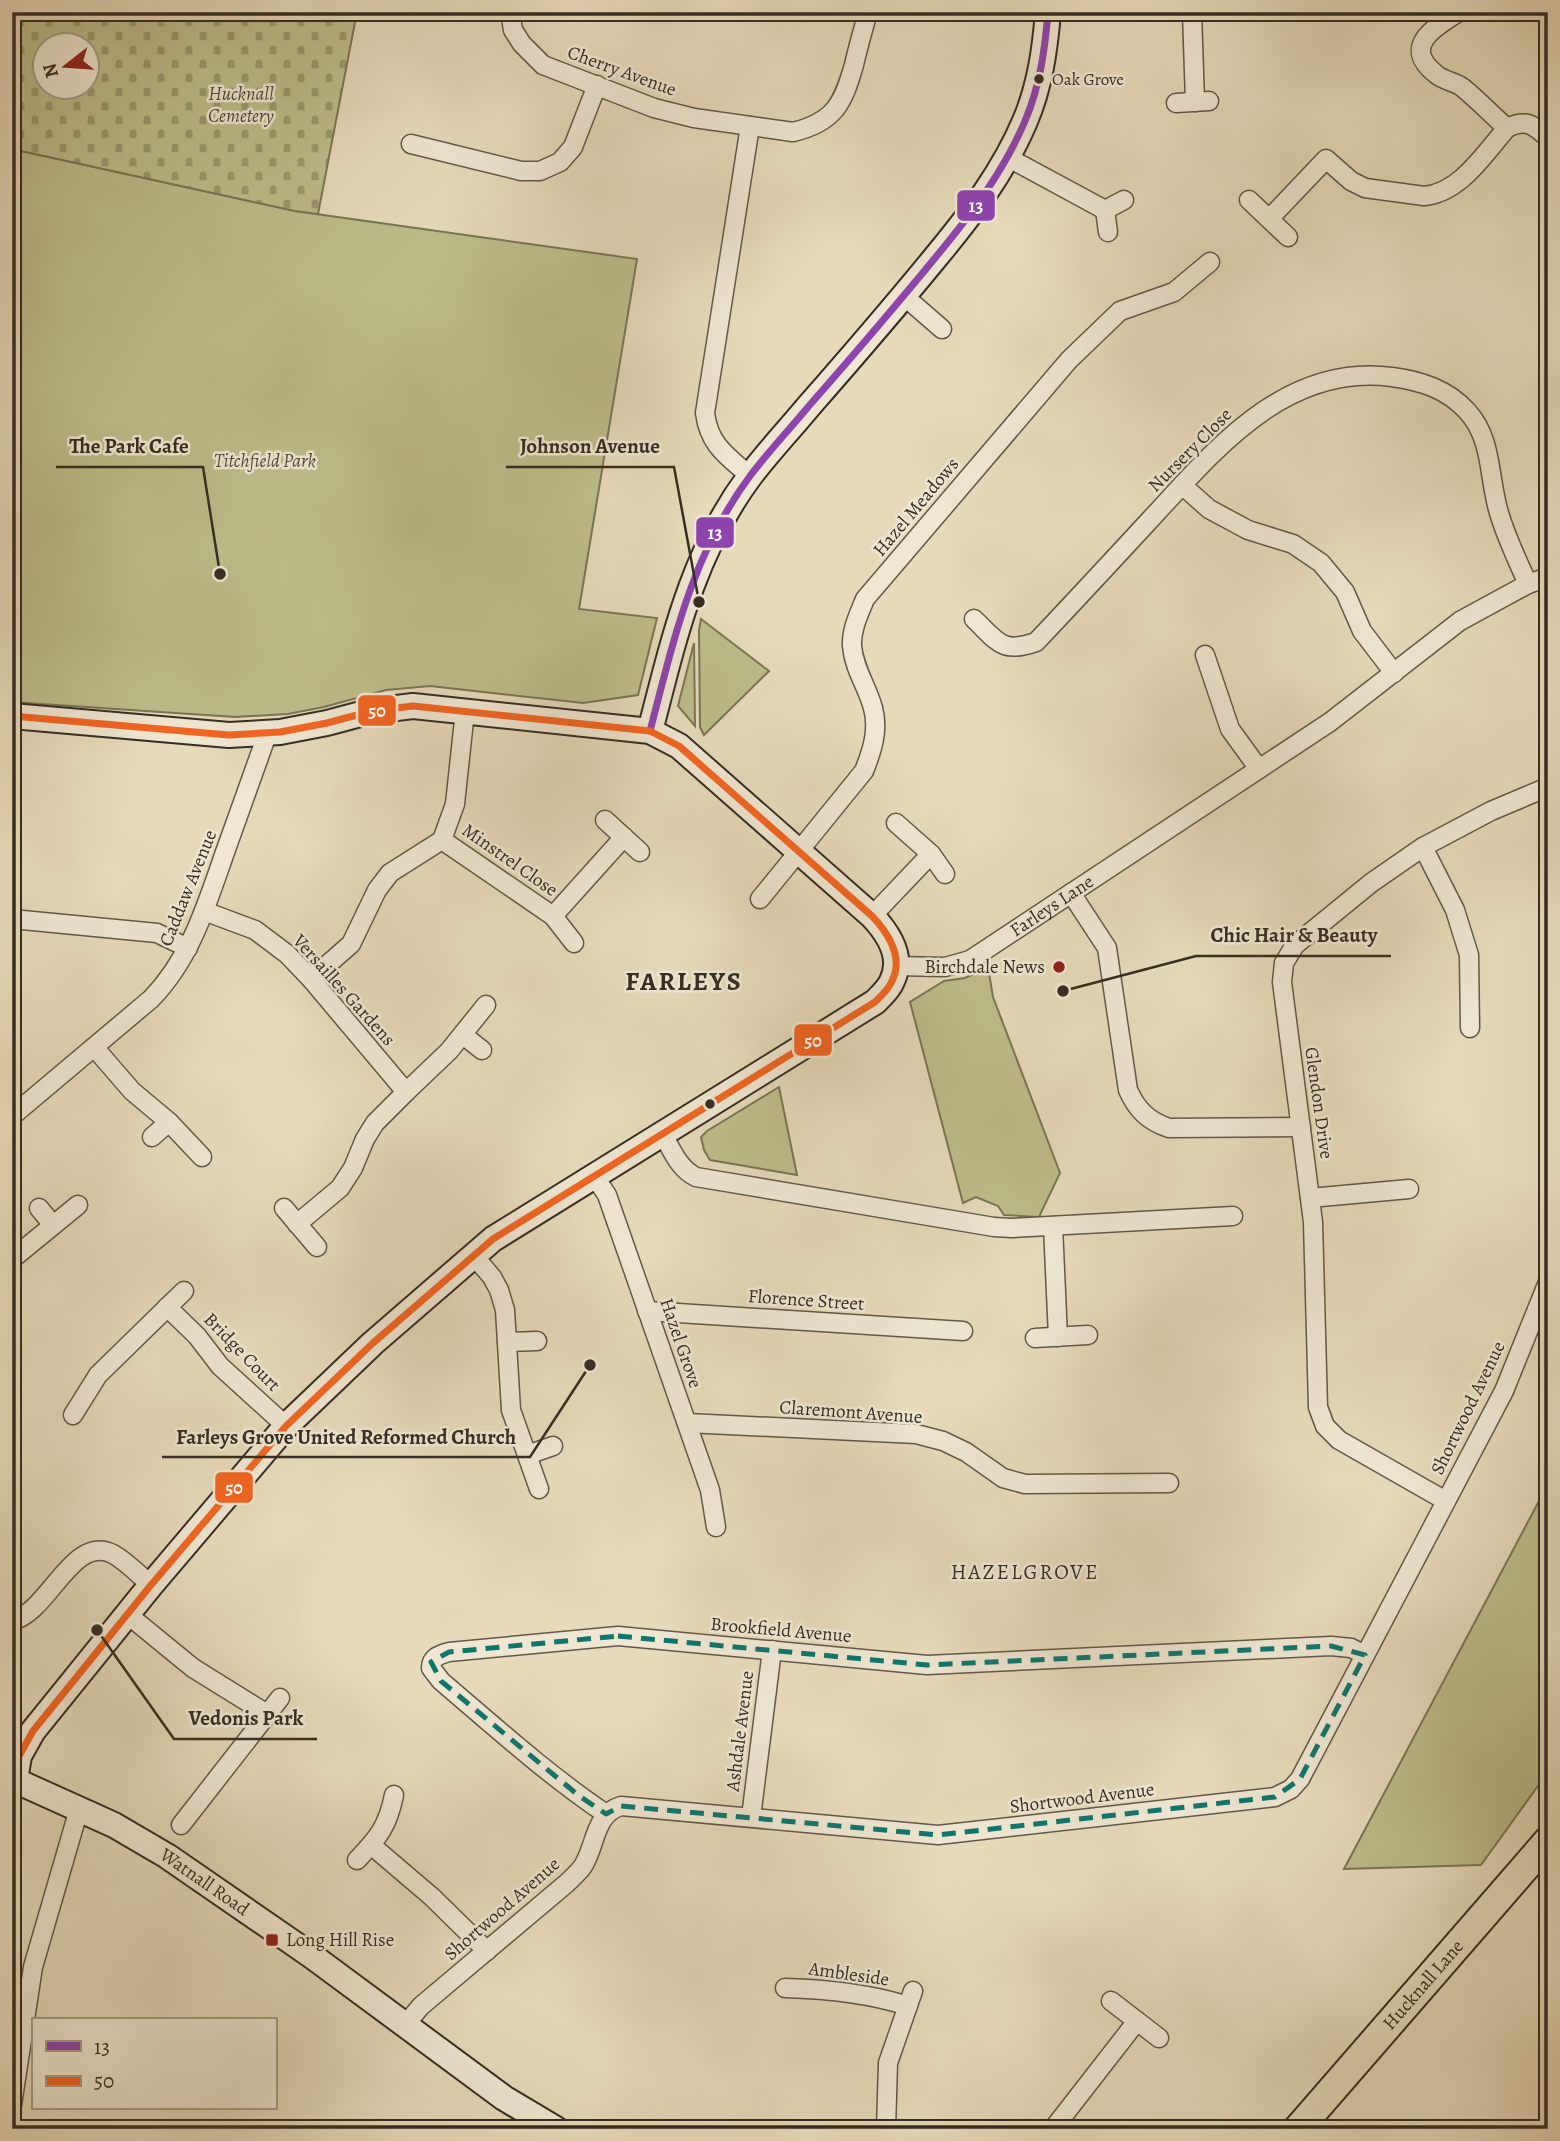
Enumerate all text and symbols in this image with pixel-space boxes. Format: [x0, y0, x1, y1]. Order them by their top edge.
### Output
north arrow [32, 32, 102, 102]
street label: Cherry Avenue [564, 39, 680, 103]
text: N [36, 60, 65, 81]
place label: Oak Grove [1052, 68, 1124, 91]
marker: Oak Grove [1032, 72, 1046, 86]
park label: Hucknall Cemetery [208, 81, 275, 129]
line badge: 13 [956, 189, 996, 222]
text: 13 [969, 193, 983, 219]
street label: Nursery Close [1142, 402, 1238, 498]
callout: The Park Cafe [56, 425, 203, 467]
callout: Johnson Avenue [506, 425, 674, 467]
text: The Park Cafe [69, 432, 189, 460]
text: Johnson Avenue [520, 432, 660, 460]
park label: Titchfield Park [214, 448, 316, 474]
street label: Hazel Meadows [867, 452, 965, 562]
line badge: 13 [695, 516, 735, 549]
text: 13 [708, 520, 722, 546]
line badge: 50 [357, 694, 397, 727]
text: 50 [368, 698, 386, 724]
street label: Minstrel Close [457, 817, 563, 903]
street label: Caddaw Avenue [153, 826, 223, 950]
street label: Farleys Lane [1005, 869, 1099, 943]
callout: Chic Hair & Beauty [1196, 914, 1391, 956]
text: Chic Hair & Beauty [1210, 921, 1379, 949]
street label: Versailles Gardens [286, 928, 401, 1052]
place label: Birchdale News [924, 954, 1045, 980]
marker: Birchdale News [1051, 959, 1067, 975]
district label: FARLEYS [625, 964, 743, 999]
line badge: 50 [793, 1023, 833, 1057]
text: 50 [804, 1028, 822, 1054]
street label: Glendon Drive [1298, 1045, 1340, 1161]
unlabelled marker [703, 1097, 717, 1111]
street label: Florence Street [747, 1283, 865, 1317]
street label: Hazel Grove [653, 1294, 709, 1392]
street label: Bridge Court [198, 1307, 286, 1397]
street label: Shortwood Avenue [1424, 1337, 1512, 1479]
street label: Claremont Avenue [779, 1394, 923, 1430]
callout: Farleys Grove United Reformed Church [162, 1415, 530, 1457]
text: Farleys Grove United Reformed Church [176, 1423, 516, 1451]
line badge: 50 [214, 1471, 254, 1504]
text: 50 [225, 1475, 243, 1501]
district label: HAZELGROVE [951, 1558, 1099, 1586]
street label: Brookfield Avenue [709, 1611, 853, 1649]
street label: Ashdale Avenue [720, 1669, 760, 1794]
callout: Vedonis Park [174, 1697, 317, 1739]
text: Vedonis Park [188, 1704, 304, 1732]
street label: Shortwood Avenue [1008, 1776, 1156, 1820]
street label: Watnall Road [154, 1841, 255, 1922]
street label: Shortwood Avenue [439, 1851, 565, 1967]
place label: Long Hill Rise [286, 1927, 394, 1953]
marker: Long Hill Rise [264, 1932, 280, 1948]
street label: Hucknall Lane [1377, 1934, 1470, 2036]
street label: Ambleside [806, 1955, 891, 1993]
legend [32, 2018, 276, 2110]
text: 13 [94, 2033, 110, 2061]
text: 50 [94, 2067, 114, 2095]

